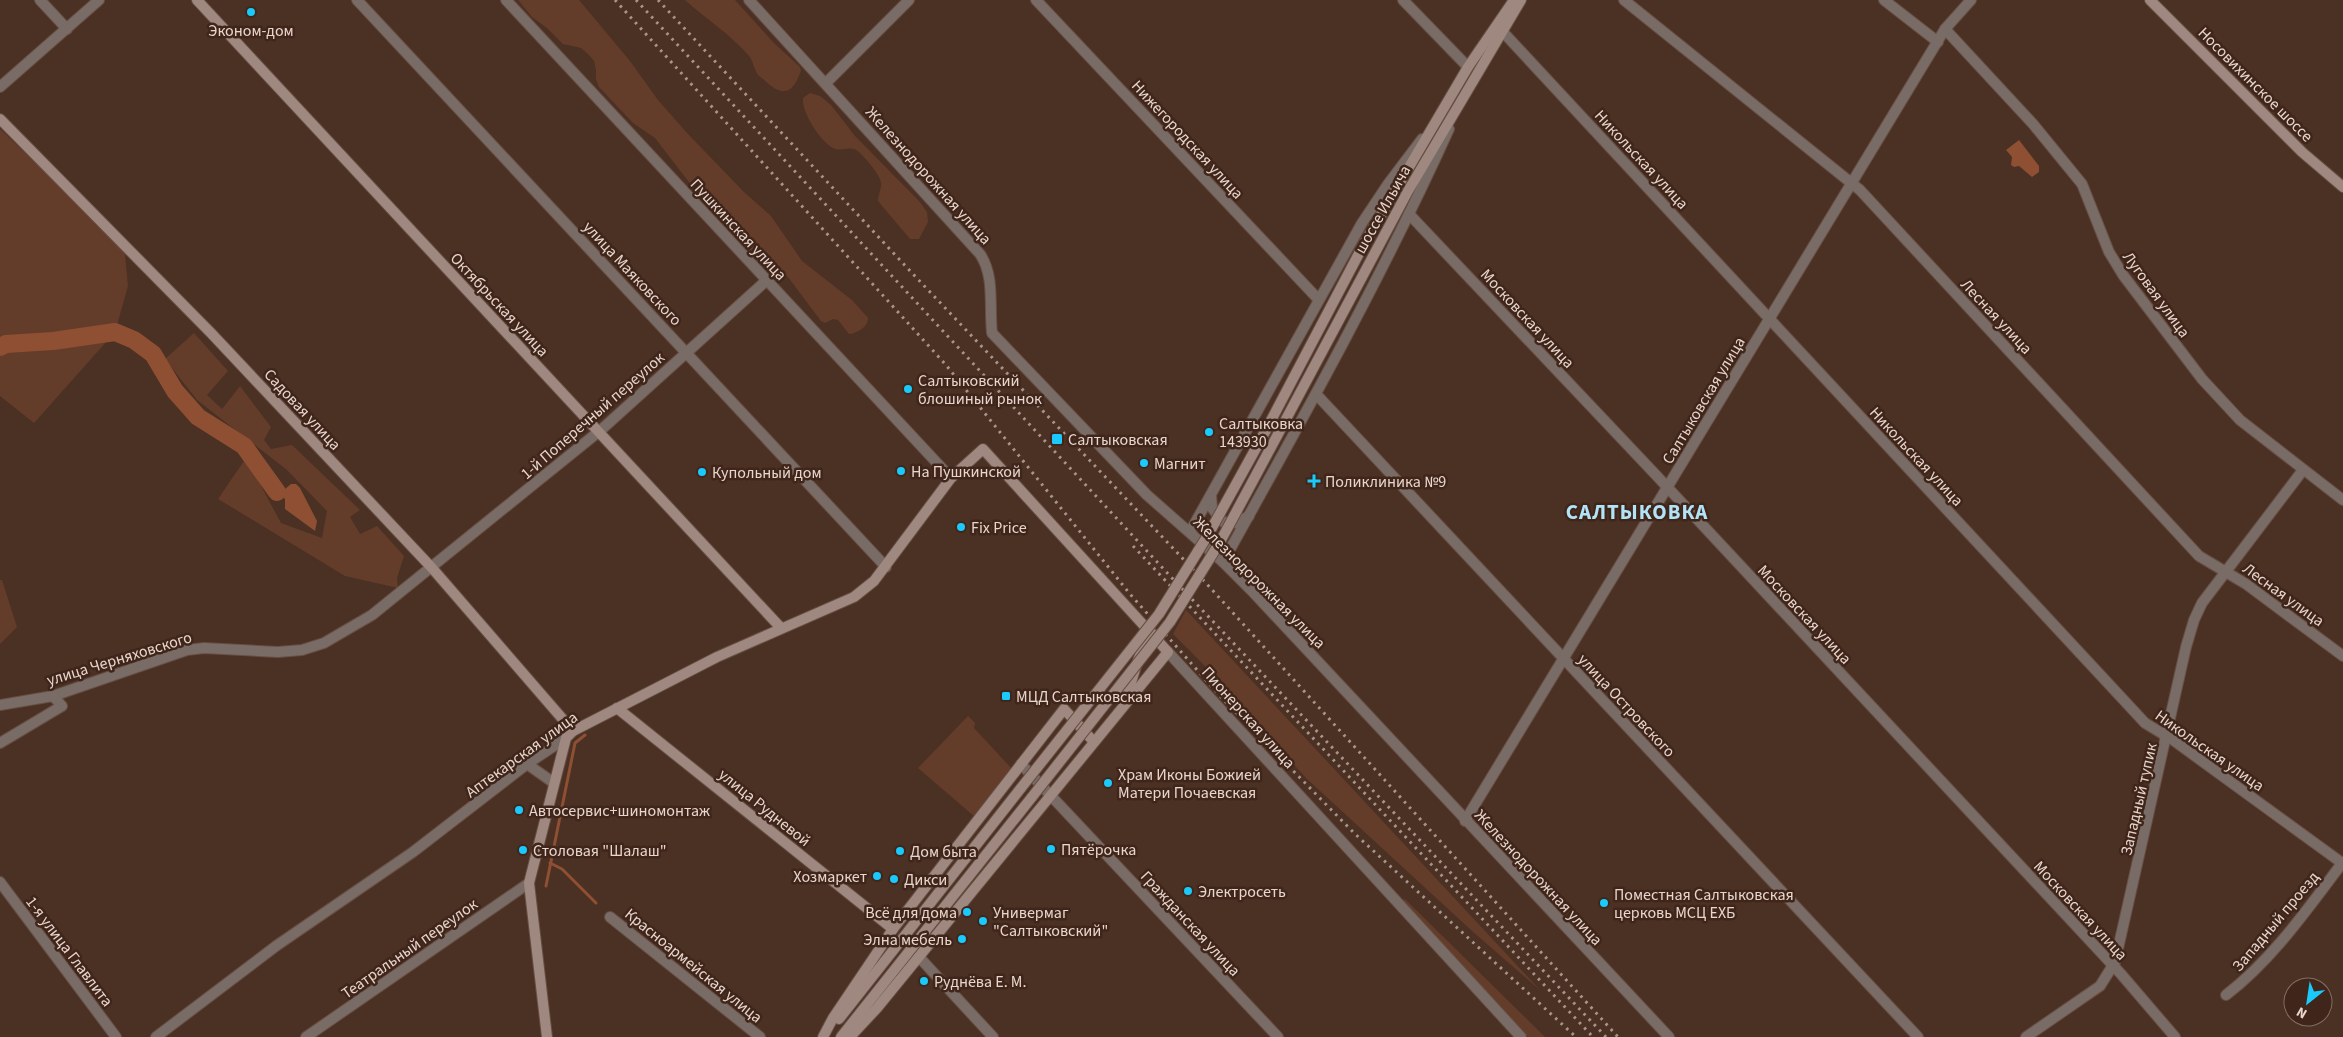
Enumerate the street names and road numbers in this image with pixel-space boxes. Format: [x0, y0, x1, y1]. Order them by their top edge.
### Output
street label: Носовихинское шоссе [2193, 22, 2318, 147]
street label: Нижегородская улица [1126, 75, 1248, 204]
street label: Железнодорожная улица [860, 102, 996, 249]
street label: Никольская улица [1589, 105, 1693, 214]
street label: шоссе Ильича [1350, 161, 1416, 258]
street label: Пушкинская улица [685, 174, 791, 286]
street label: улица Маяковского [578, 217, 687, 331]
street label: Луговая улица [2117, 247, 2195, 342]
street label: Октябрьская улица [445, 248, 553, 362]
street label: Московская улица [1475, 264, 1579, 373]
street label: Лесная улица [1956, 274, 2037, 359]
street label: Салтыковская улица [1657, 333, 1751, 468]
street label: 1-й Поперечный переулок [516, 347, 669, 484]
street label: Садовая улица [259, 364, 346, 455]
street label: Никольская улица [1864, 402, 1968, 511]
street label: Железнодорожная улица [1188, 512, 1330, 654]
street label: Лесная улица [2238, 558, 2329, 632]
street label: Московская улица [1752, 560, 1856, 669]
street label: улица Черняховского [44, 626, 195, 691]
street label: улица Островского [1572, 649, 1680, 762]
street label: Пионерская улица [1196, 662, 1300, 773]
street label: Никольская улица [2150, 705, 2268, 797]
street label: Аптекарская улица [461, 707, 582, 803]
street label: Западный тупик [2115, 741, 2163, 858]
street label: улица Рудневой [714, 764, 815, 852]
street label: Железнодорожная улица [1469, 805, 1607, 951]
street label: Московская улица [2028, 856, 2132, 965]
street label: Гражданская улица [1135, 866, 1245, 981]
street label: Западный проезд [2227, 867, 2325, 976]
street label: 1-я улица Главлита [20, 892, 118, 1011]
street label: Театральный переулок [337, 893, 482, 1004]
street label: Красноармейская улица [620, 903, 767, 1028]

